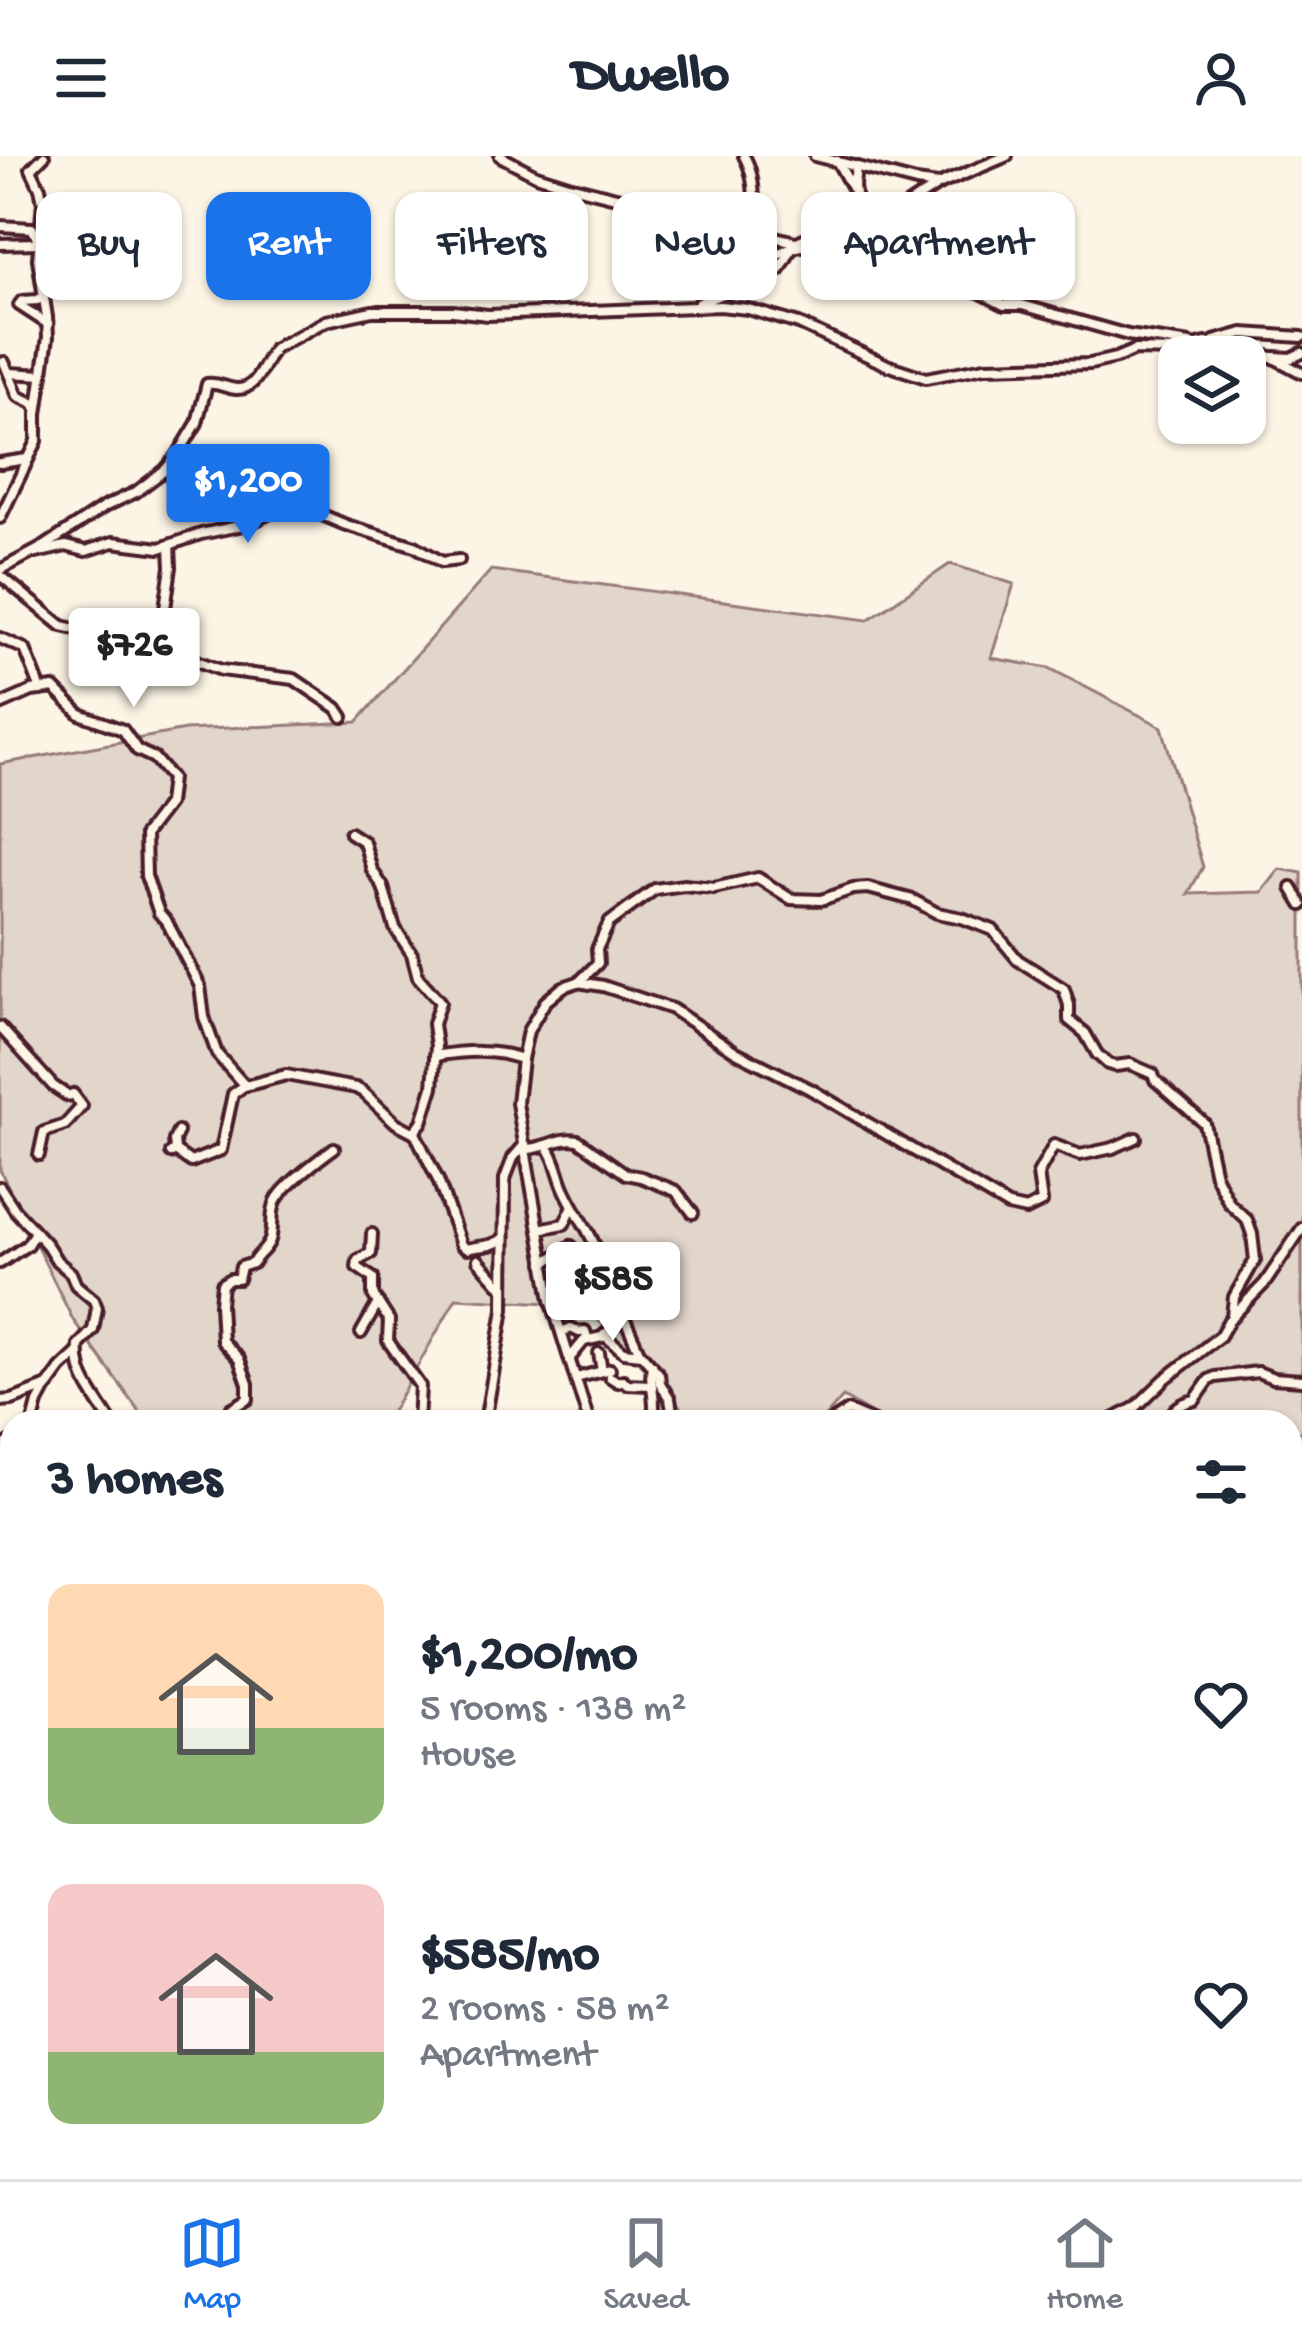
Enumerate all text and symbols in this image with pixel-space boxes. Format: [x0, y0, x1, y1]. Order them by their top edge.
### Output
icon: menu [48, 45, 114, 111]
icon: person [1188, 45, 1254, 111]
text: Dwello [573, 46, 729, 110]
chip: Buy [36, 192, 182, 300]
chip: Rent [206, 192, 371, 300]
chip: Filters [395, 192, 588, 300]
chip: New [612, 192, 777, 300]
chip: Apartment [801, 192, 1075, 300]
map controls [1158, 336, 1266, 444]
button: layers [1158, 336, 1266, 444]
pin: $1,200 [150, 444, 346, 546]
text: $1,200 [194, 460, 302, 506]
pin: $726 [63, 608, 205, 710]
text: $726 [96, 624, 172, 670]
pin: $585 [542, 1242, 684, 1344]
text: $585 [573, 1258, 653, 1304]
icon: filters [1188, 1449, 1254, 1515]
text: 3 homes [48, 1452, 222, 1512]
text: $1,200/mo [420, 1628, 637, 1688]
icon: home [144, 1632, 288, 1776]
icon: heart [1188, 1671, 1254, 1737]
text: 5 rooms · 138 m² [420, 1688, 687, 1734]
text: House [420, 1734, 515, 1780]
text: $585/mo [420, 1928, 599, 1988]
icon: home [144, 1932, 288, 2076]
icon: heart [1188, 1971, 1254, 2037]
text: 2 rooms · 58 m² [420, 1988, 670, 2034]
text: Apartment [420, 2034, 596, 2080]
tab: Map [179, 2210, 245, 2320]
tab: Saved [603, 2210, 688, 2320]
tab: Home [1046, 2210, 1123, 2320]

